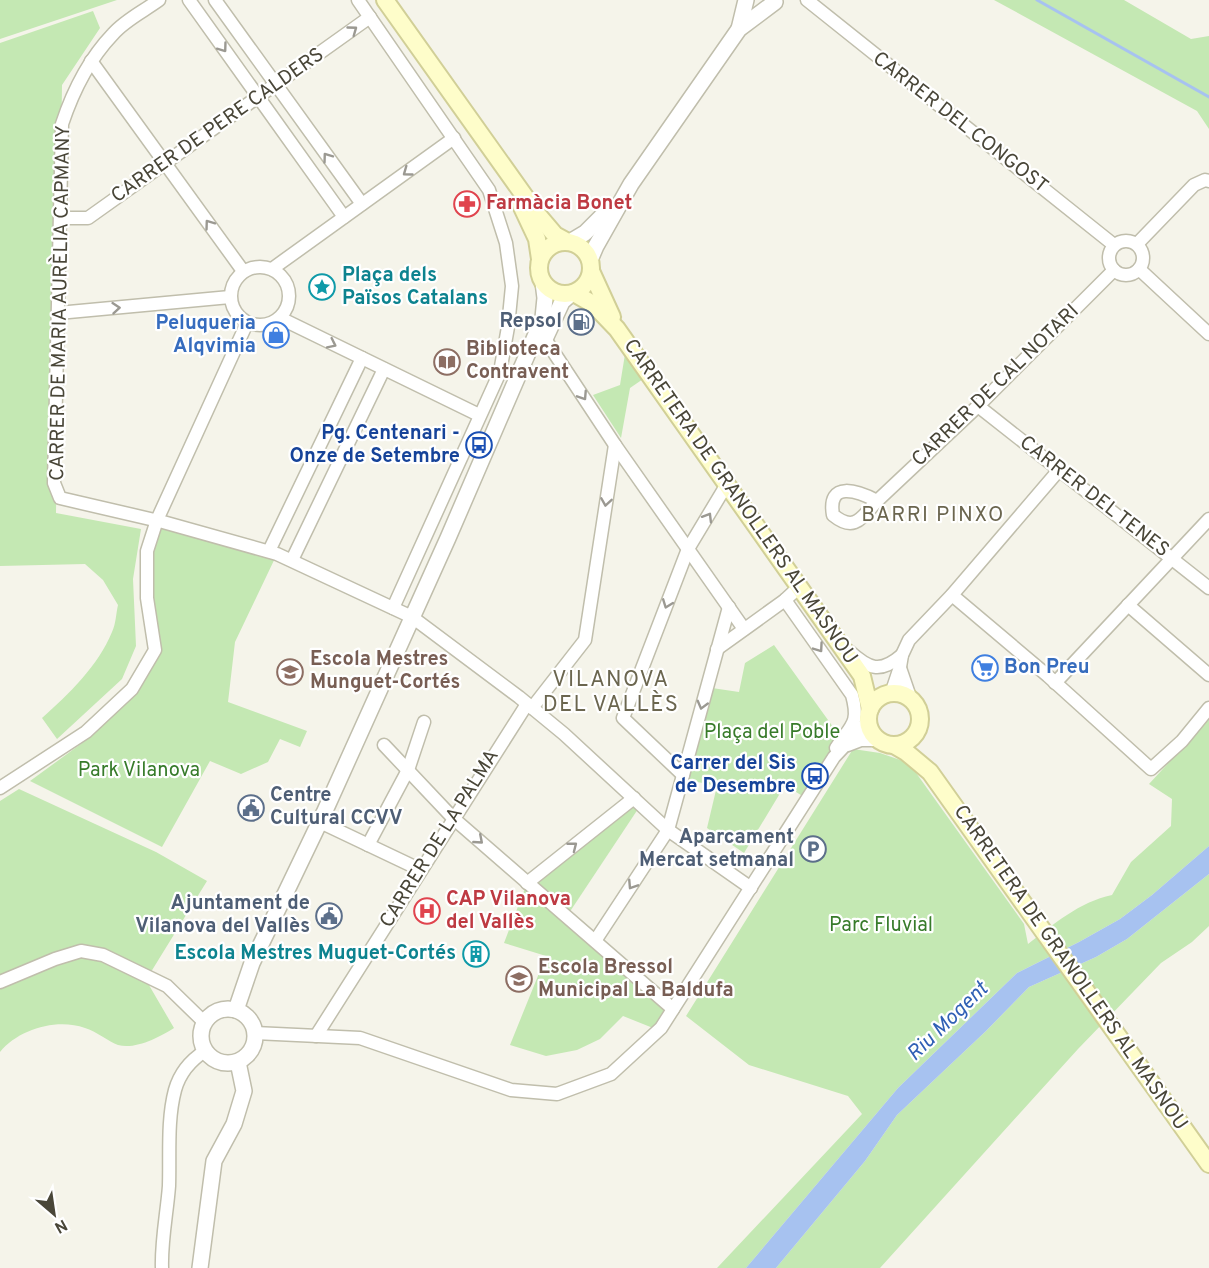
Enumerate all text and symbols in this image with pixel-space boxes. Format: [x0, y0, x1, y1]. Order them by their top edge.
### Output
one-way arrow [346, 26, 357, 37]
one-way arrow [216, 41, 227, 52]
street label: CARRER DE PERE CALDERS [106, 42, 330, 210]
street label: CARRER DEL CONGOST [867, 46, 1053, 200]
street label: CARRER DE MARIA AURÈLIA CAPMANY [43, 125, 77, 481]
one-way arrow [324, 152, 335, 163]
one-way arrow [402, 165, 413, 176]
pharmacy icon: Farmàcia Bonet [452, 189, 482, 219]
place label: Farmàcia Bonet [486, 191, 633, 217]
one-way arrow [205, 220, 216, 231]
place label: Plaça dels Països Catalans [342, 263, 488, 312]
place icon: Plaça dels Països Catalans [307, 272, 337, 302]
street label: CARRER DE CAL NOTARI [907, 299, 1085, 473]
one-way arrow [112, 301, 121, 314]
fuel station icon: Repsol [566, 307, 596, 337]
place label: Repsol [499, 309, 562, 335]
place label: Peluqueria Alqvimia [155, 311, 256, 360]
shop icon: Peluqueria Alqvimia [261, 320, 291, 350]
street label: CARRETERA DE GRANOLLERS AL MASNOU [617, 334, 863, 670]
one-way arrow [326, 336, 337, 348]
place label: Biblioteca Contravent [466, 337, 569, 386]
library icon: Biblioteca Contravent [432, 347, 462, 377]
one-way arrow [576, 389, 587, 400]
place label: Pg. Centenari - Onze de Setembre [289, 421, 460, 470]
bus stop icon: Pg. Centenari - Onze de Setembre [464, 430, 494, 460]
street label: CARRER DEL TENES [1014, 430, 1174, 564]
one-way arrow [601, 498, 613, 507]
district label: BARRI PINXO [861, 502, 1005, 529]
one-way arrow [701, 513, 712, 523]
one-way arrow [662, 598, 674, 609]
one-way arrow [812, 641, 823, 652]
place label: Escola Mestres Munguet-Cortés [310, 647, 460, 696]
supermarket icon: Bon Preu [970, 653, 1000, 683]
place label: Bon Preu [1004, 655, 1089, 681]
school or university icon: Escola Mestres Munguet-Cortés [275, 657, 305, 687]
district label: VILANOVA DEL VALLÈS [543, 667, 679, 719]
one-way arrow [697, 699, 709, 710]
park label: Plaça del Poble [704, 720, 840, 746]
street label: CARRER DE LA PALMA [375, 745, 505, 933]
place label: Carrer del Sis de Desembre [670, 751, 796, 800]
park label: Park Vilanova [78, 758, 200, 784]
bus stop icon: Carrer del Sis de Desembre [800, 761, 830, 791]
place label: Centre Cultural CCVV [270, 783, 403, 832]
public building icon: Centre Cultural CCVV [236, 793, 266, 823]
street label: CARRETERA DE GRANOLLERS AL MASNOU [947, 800, 1193, 1136]
place label: Aparcament Mercat setmanal [639, 825, 794, 874]
one-way arrow [472, 833, 483, 844]
parking icon: Aparcament Mercat setmanal [798, 834, 828, 864]
one-way arrow [566, 843, 577, 854]
one-way arrow [627, 879, 639, 889]
place label: CAP Vilanova del Vallès [446, 887, 571, 936]
place label: Ajuntament de Vilanova del Vallès [135, 891, 310, 940]
hospital icon: CAP Vilanova del Vallès [412, 896, 442, 926]
public building icon: Ajuntament de Vilanova del Vallès [314, 901, 344, 931]
park label: Parc Fluvial [829, 913, 933, 939]
building icon: Escola Mestres Muguet-Cortés [461, 939, 491, 969]
place label: Escola Mestres Muguet-Cortés [174, 941, 456, 967]
place label: Escola Bressol Municipal La Baldufa [538, 955, 734, 1004]
school or university icon: Escola Bressol Municipal La Baldufa [504, 964, 534, 994]
water label: Riu Mogent [902, 975, 996, 1068]
north arrow [24, 1184, 84, 1244]
text: N [50, 1214, 70, 1237]

